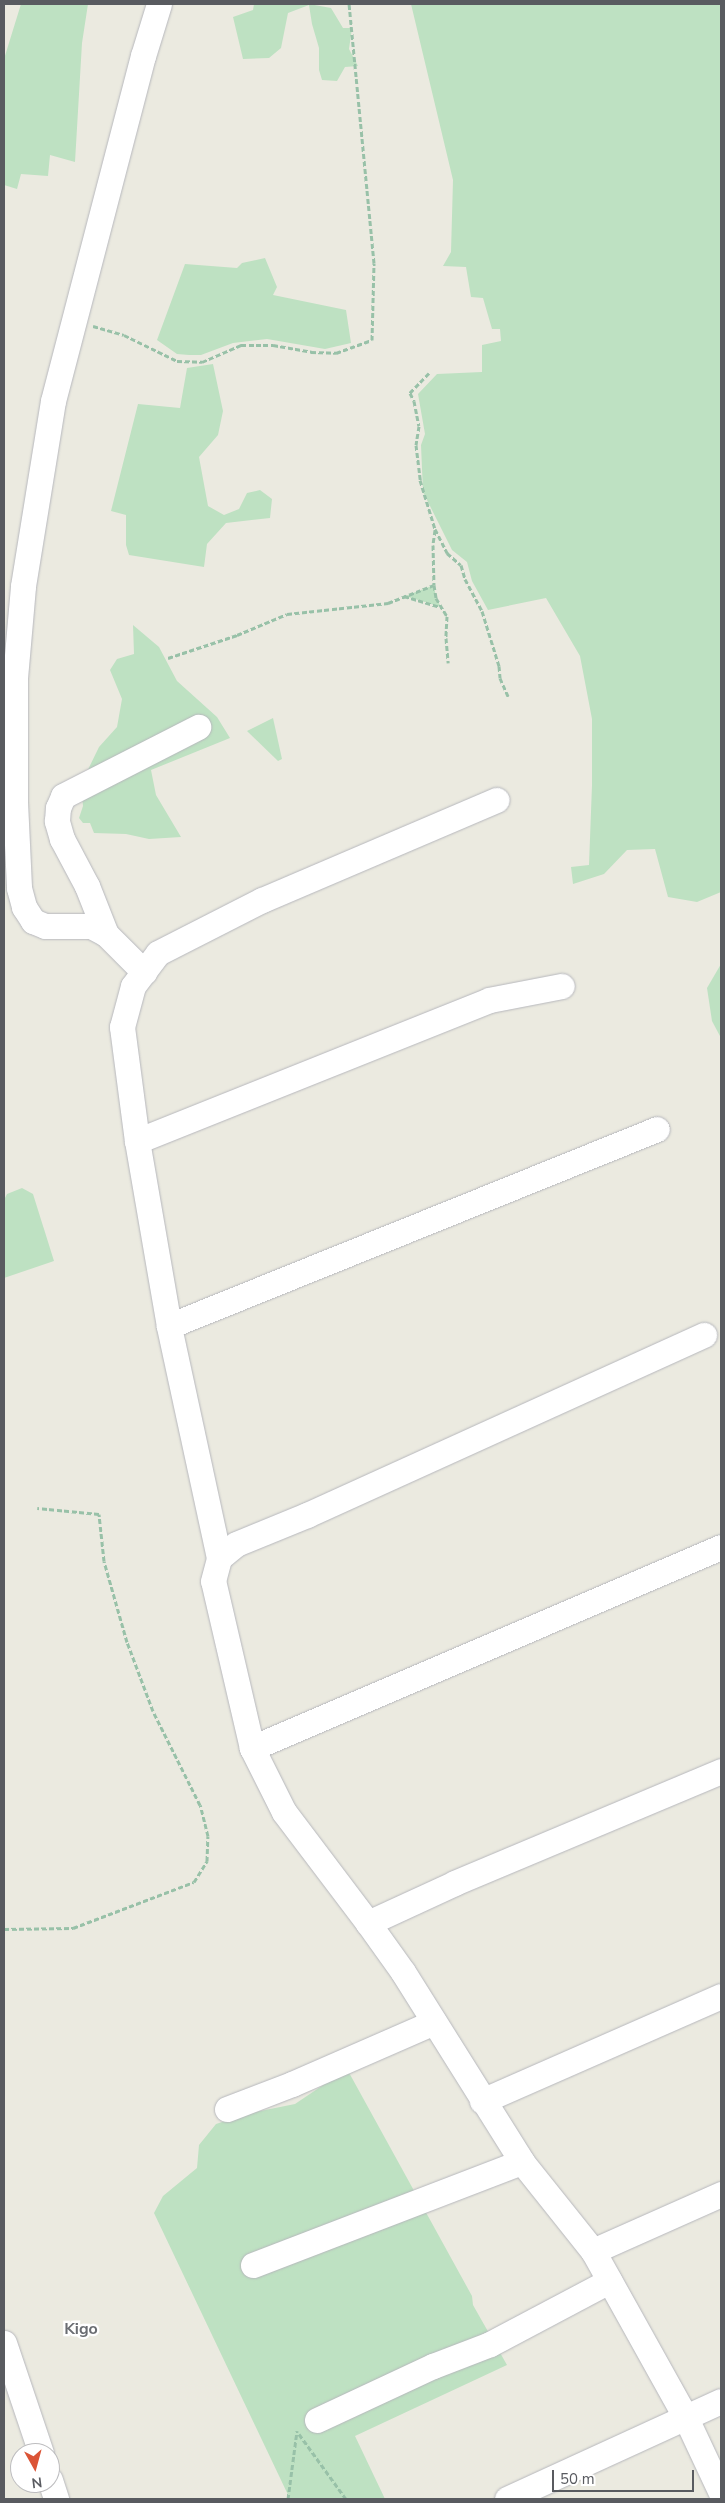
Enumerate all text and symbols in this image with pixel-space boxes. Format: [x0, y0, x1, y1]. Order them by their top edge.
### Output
district label: Kigo [64, 2319, 98, 2339]
north arrow [10, 2443, 60, 2493]
scale bar [555, 2460, 698, 2492]
text: 50 m [560, 2469, 595, 2489]
text: N [30, 2472, 43, 2492]

